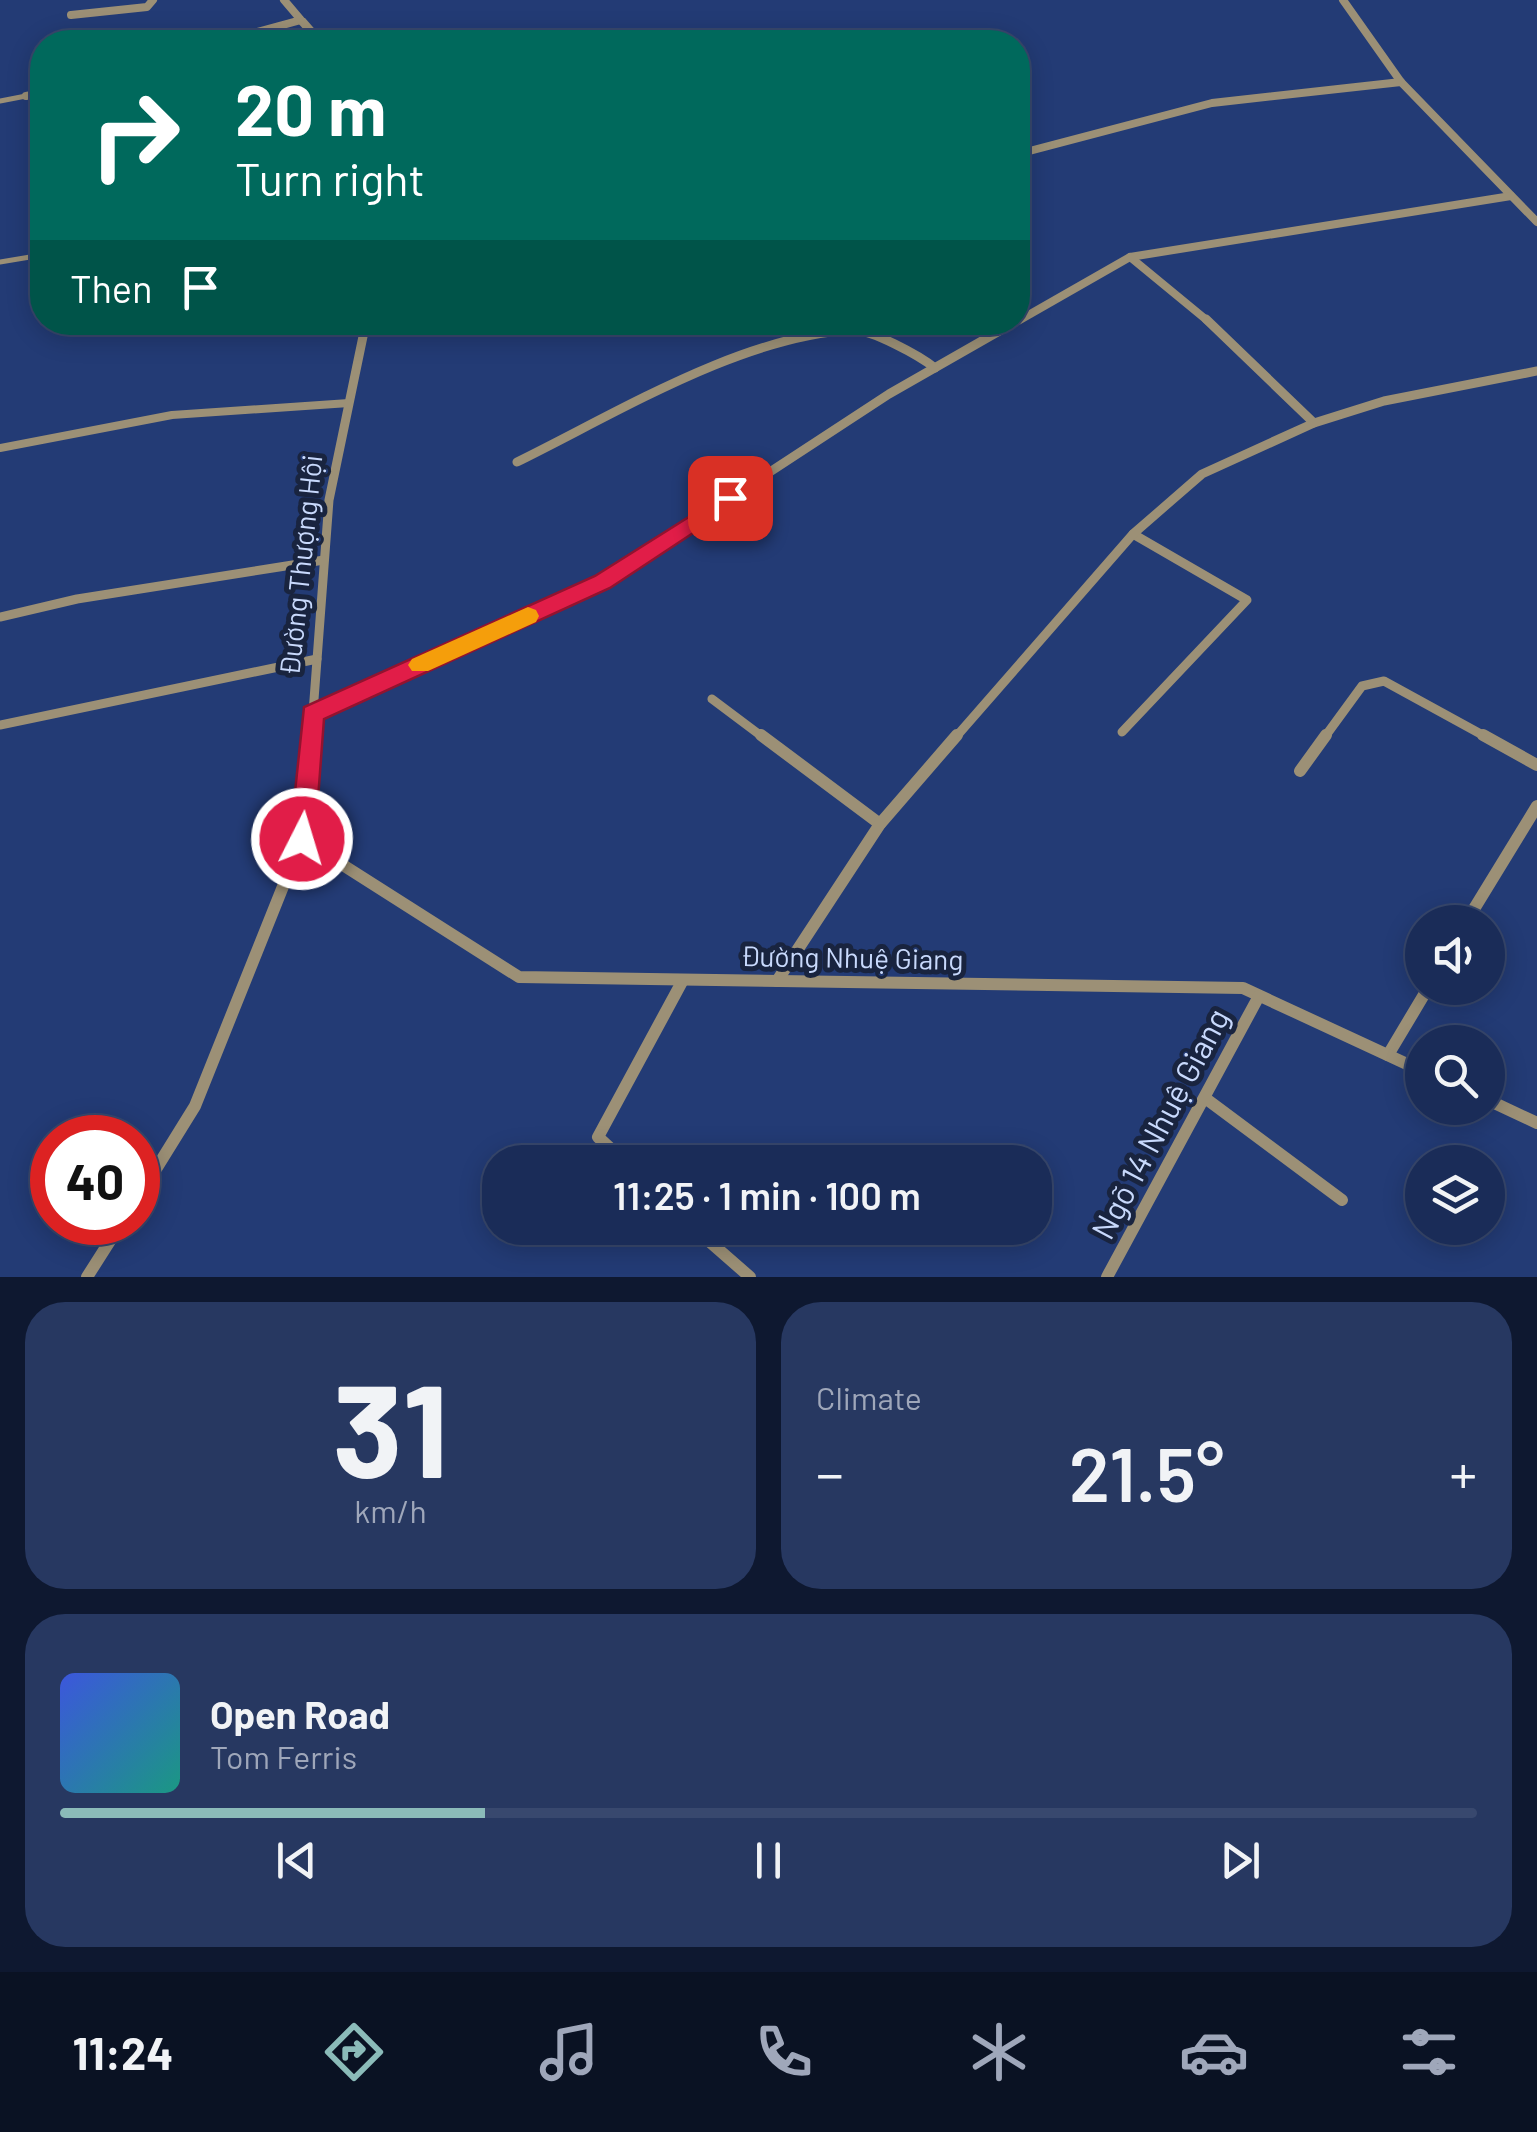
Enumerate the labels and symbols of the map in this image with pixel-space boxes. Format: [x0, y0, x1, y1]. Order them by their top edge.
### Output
street label: Đường Thượng Hội [272, 453, 328, 677]
pin [688, 456, 773, 541]
position arrow [250, 787, 354, 891]
street label: Đường Nhuệ Giang [740, 938, 964, 976]
street label: Ngõ 14 Nhuệ Giang [1082, 1001, 1236, 1245]
speed limit sign: 40 [30, 1115, 160, 1245]

